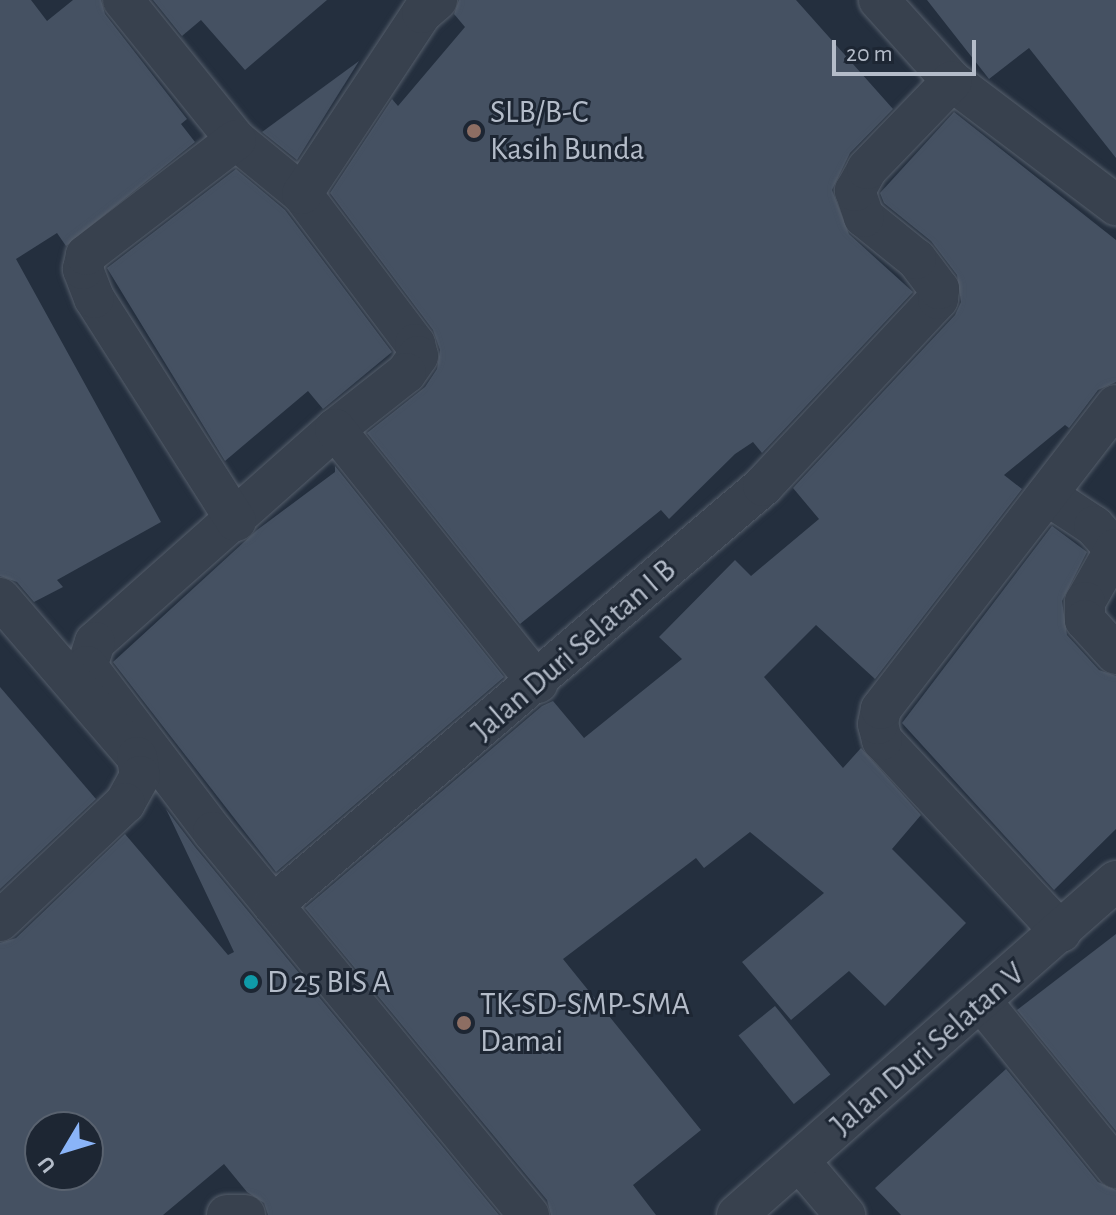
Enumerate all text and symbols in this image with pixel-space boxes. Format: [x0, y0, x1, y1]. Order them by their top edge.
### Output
scale bar [836, 24, 980, 74]
text: 20 m [846, 42, 893, 66]
place label: SLB/B-C Kasih Bunda [490, 94, 645, 169]
marker: SLB/B-C Kasih Bunda [465, 122, 483, 140]
street label: Jalan Duri Selatan I B [464, 551, 684, 749]
street label: Jalan Duri Selatan V [823, 954, 1033, 1144]
place label: D 25 BIS A [267, 963, 391, 1001]
marker: D 25 BIS A [242, 973, 260, 991]
place label: TK-SD-SMP-SMA Damai [480, 986, 690, 1061]
marker: TK-SD-SMP-SMA Damai [455, 1014, 473, 1032]
north arrow [24, 1111, 104, 1191]
text: U [34, 1152, 60, 1177]

